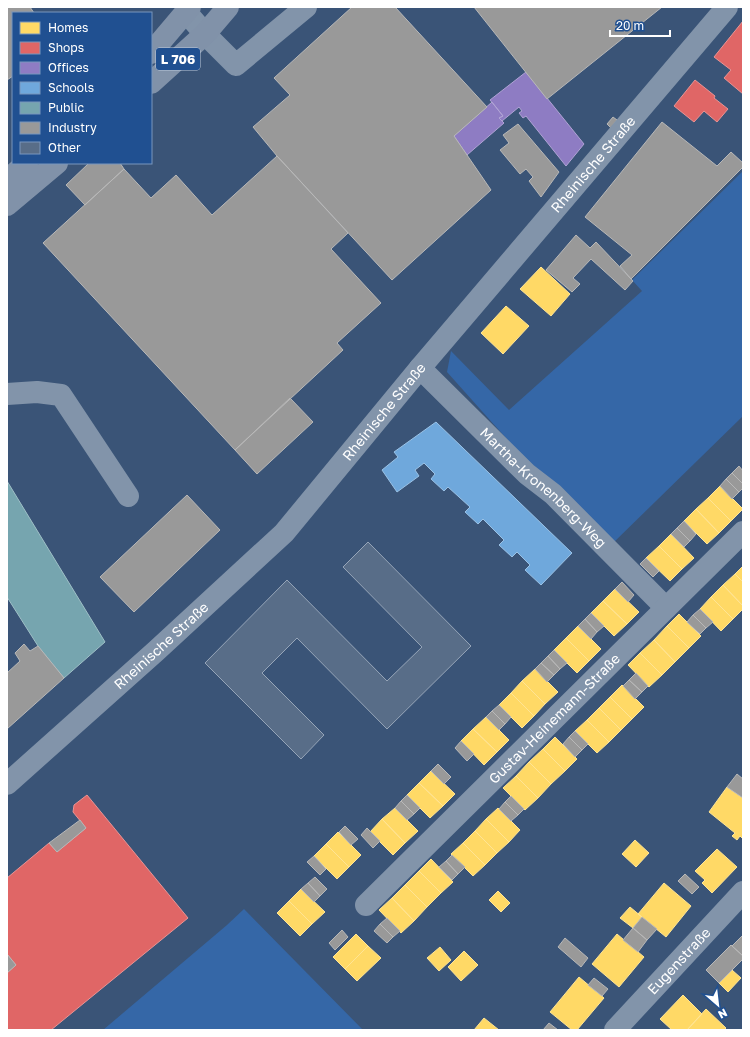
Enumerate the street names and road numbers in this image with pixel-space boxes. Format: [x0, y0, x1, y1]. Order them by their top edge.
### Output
road number: L 706 [156, 48, 200, 70]
street label: Rheinische Straße [547, 112, 639, 216]
street label: Rheinische Straße [338, 359, 429, 464]
street label: Martha-Kronenberg-Weg [477, 424, 610, 551]
street label: Rheinische Straße [110, 598, 211, 693]
street label: Gustav-Heinemann-Straße [485, 650, 623, 787]
street label: Eugenstraße [643, 924, 714, 998]

